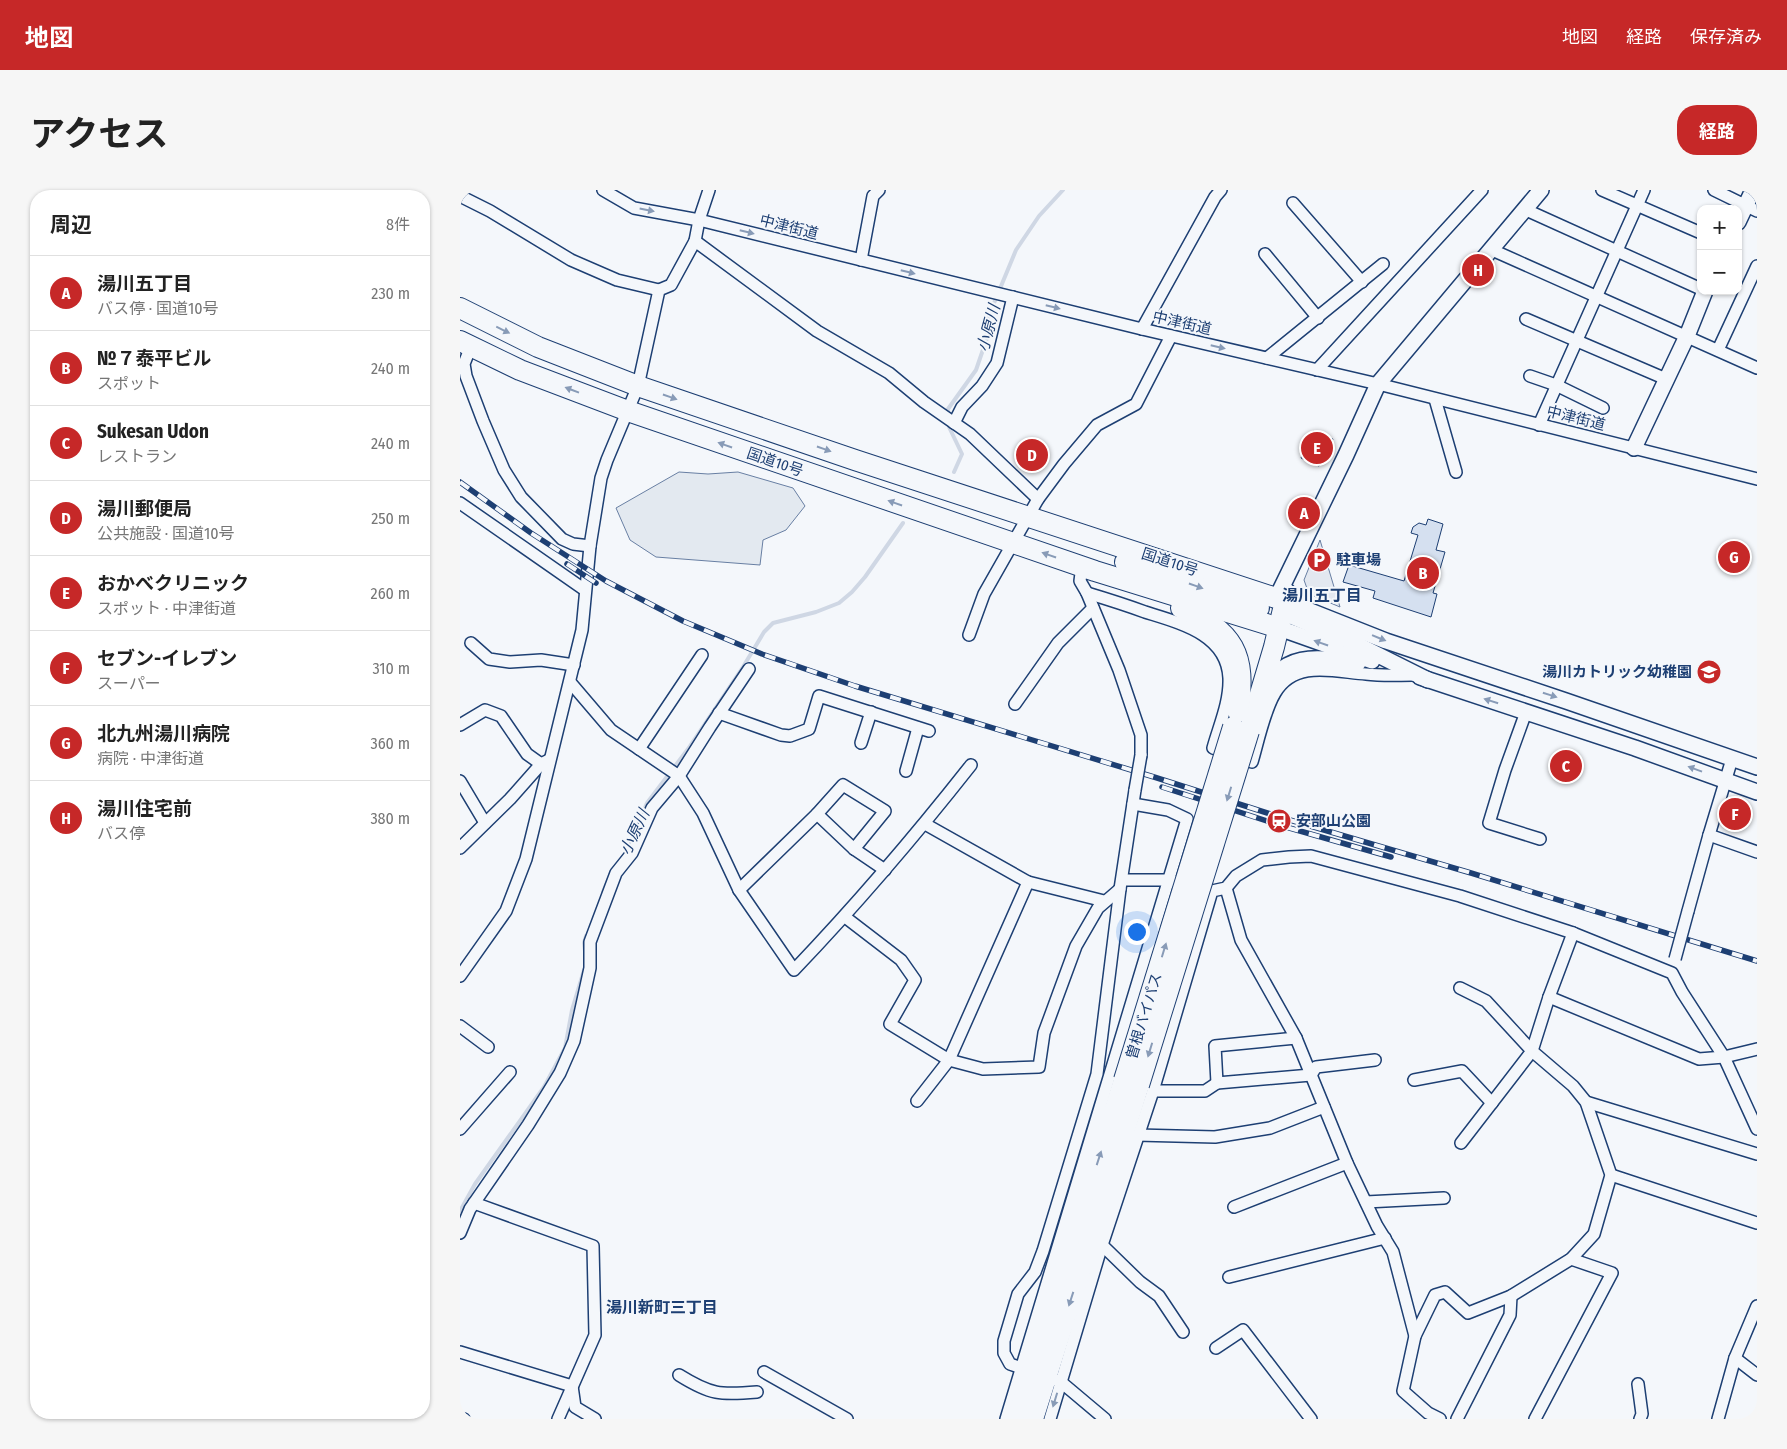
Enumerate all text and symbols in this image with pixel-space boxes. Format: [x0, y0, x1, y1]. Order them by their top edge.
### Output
text: 地図 [25, 24, 73, 52]
text: 地図 [1562, 26, 1598, 48]
text: 経路 [1626, 26, 1662, 48]
text: 保存済み [1690, 26, 1762, 48]
button: 経路 [1677, 105, 1757, 155]
text: アクセス [30, 113, 168, 155]
map controls [1697, 205, 1742, 295]
button: + [1697, 205, 1742, 250]
one-way arrow [639, 206, 654, 214]
street label: 中津街道 [758, 211, 820, 243]
text: 周辺 [50, 212, 92, 238]
text: 8件 [386, 215, 410, 234]
one-way arrow [739, 228, 754, 236]
button: − [1697, 250, 1742, 295]
pin: H [1462, 251, 1494, 289]
one-way arrow [901, 268, 916, 276]
text: 湯川五丁目 [97, 272, 192, 295]
text: A [62, 284, 70, 303]
text: 230 m [371, 284, 410, 303]
text: バス停 · 国道10号 [97, 299, 219, 318]
water label: 小原川 [973, 301, 1004, 354]
one-way arrow [1045, 303, 1060, 311]
street label: 中津街道 [1151, 307, 1213, 339]
one-way arrow [496, 326, 510, 334]
one-way arrow [1210, 343, 1225, 351]
text: №７泰平ビル [97, 347, 211, 370]
text: B [62, 359, 70, 378]
text: 240 m [371, 359, 410, 378]
text: スポット [97, 374, 161, 393]
one-way arrow [564, 386, 579, 394]
one-way arrow [663, 394, 678, 401]
street label: 中津街道 [1545, 402, 1607, 434]
text: Sukesan Udon [97, 420, 209, 443]
pin: E [1301, 429, 1333, 467]
text: C [62, 434, 70, 453]
text: 240 m [371, 434, 410, 453]
pin: D [1016, 436, 1048, 474]
one-way arrow [717, 440, 732, 448]
street label: 国道10号 [744, 444, 806, 480]
one-way arrow [817, 445, 832, 453]
text: レストラン [97, 447, 177, 466]
pin: A [1288, 494, 1320, 532]
text: 湯川郵便局 [97, 497, 192, 520]
one-way arrow [888, 499, 903, 506]
text: D [61, 509, 71, 528]
text: 250 m [371, 509, 410, 528]
text: 公共施設 · 国道10号 [97, 524, 235, 543]
pin: G [1718, 538, 1750, 576]
street label: 国道10号 [1139, 544, 1201, 580]
parking icon: 駐車場 [1306, 547, 1332, 573]
one-way arrow [1042, 551, 1057, 558]
place label: 駐車場 [1336, 551, 1381, 569]
pin: B [1407, 554, 1439, 592]
text: おかべクリニック [97, 572, 249, 595]
one-way arrow [1188, 583, 1203, 590]
text: E [62, 584, 70, 603]
text: 260 m [371, 584, 410, 603]
district label: 湯川五丁目 [1282, 586, 1362, 605]
text: スポット · 中津街道 [97, 599, 236, 618]
one-way arrow [1372, 634, 1387, 642]
one-way arrow [1313, 639, 1328, 646]
text: セブン-イレブン [97, 647, 237, 670]
text: F [62, 659, 70, 678]
text: 310 m [373, 659, 410, 678]
school or university icon: 湯川カトリック幼稚園 [1696, 659, 1722, 685]
place label: 湯川カトリック幼稚園 [1542, 663, 1692, 681]
text: スーパー [97, 674, 161, 693]
one-way arrow [1542, 692, 1557, 700]
one-way arrow [1483, 696, 1498, 704]
text: 北九州湯川病院 [97, 722, 230, 745]
text: G [61, 734, 71, 753]
text: 360 m [370, 734, 410, 753]
pin: C [1550, 747, 1582, 785]
text: 病院 · 中津街道 [97, 749, 204, 768]
one-way arrow [1687, 765, 1702, 772]
one-way arrow [1225, 787, 1233, 802]
pin: F [1719, 795, 1751, 833]
text: 湯川住宅前 [97, 797, 192, 820]
water label: 小原川 [616, 805, 654, 858]
station icon: 安部山公園 [1266, 808, 1292, 834]
text: H [61, 809, 71, 828]
text: 380 m [370, 809, 410, 828]
place label: 安部山公園 [1296, 812, 1371, 830]
text: バス停 [97, 824, 145, 843]
your location [1124, 919, 1150, 945]
one-way arrow [1161, 943, 1168, 958]
street label: 曽根バイパス [1122, 970, 1166, 1062]
one-way arrow [1146, 1043, 1154, 1058]
one-way arrow [1096, 1151, 1103, 1166]
one-way arrow [1067, 1291, 1075, 1306]
district label: 湯川新町三丁目 [606, 1298, 718, 1317]
one-way arrow [1051, 1393, 1059, 1408]

